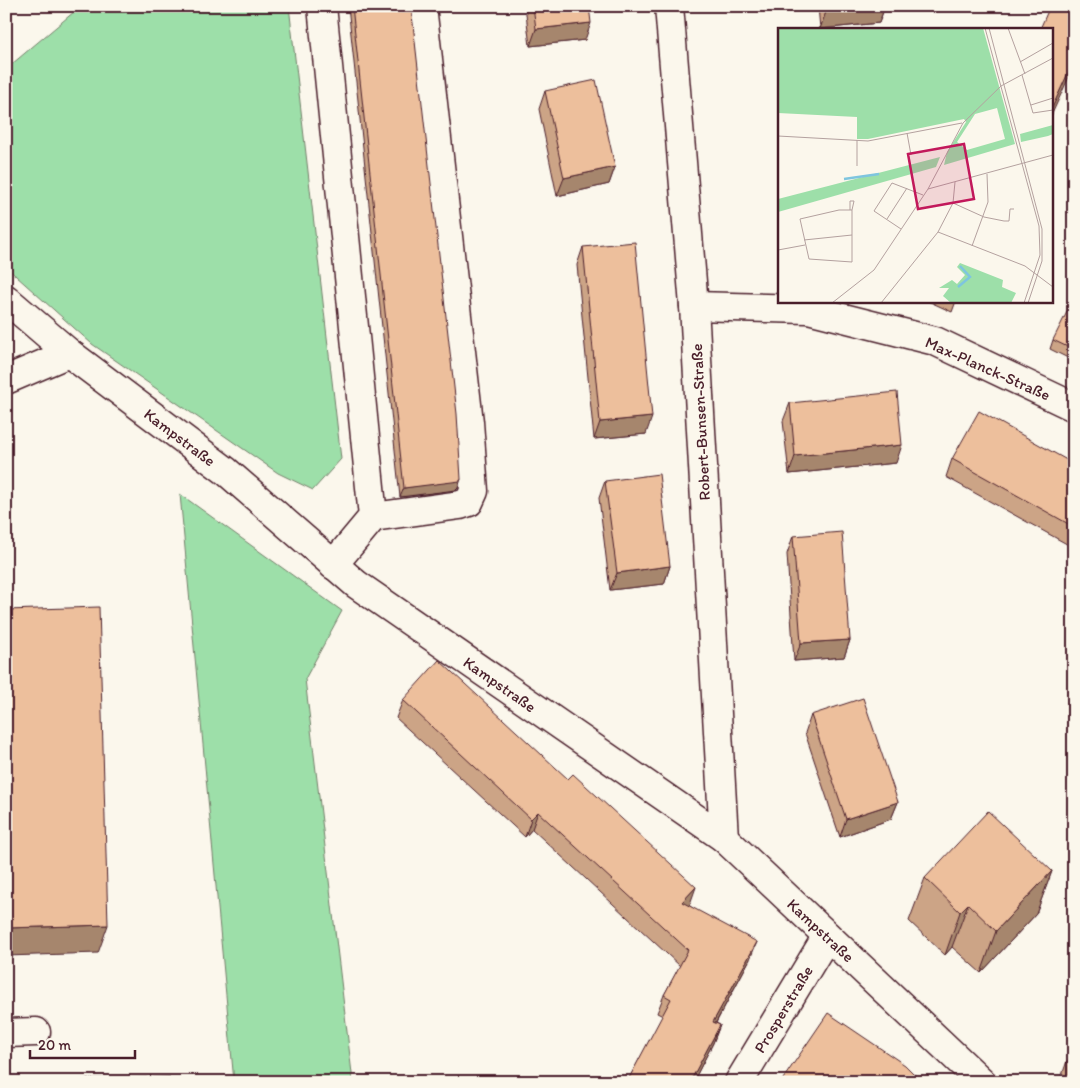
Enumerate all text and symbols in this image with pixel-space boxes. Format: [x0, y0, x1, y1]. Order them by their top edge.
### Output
inset map [778, 28, 1052, 302]
street label: Max-Planck-Straße [922, 332, 1053, 405]
street label: Robert-Bunsen-Straße [687, 343, 714, 501]
street label: Kampstraße [140, 404, 219, 471]
street label: Kampstraße [460, 652, 540, 717]
street label: Kampstraße [783, 895, 858, 966]
street label: Prosperstraße [750, 962, 817, 1056]
scale bar [30, 1028, 135, 1060]
text: 20 m [38, 1036, 72, 1054]

